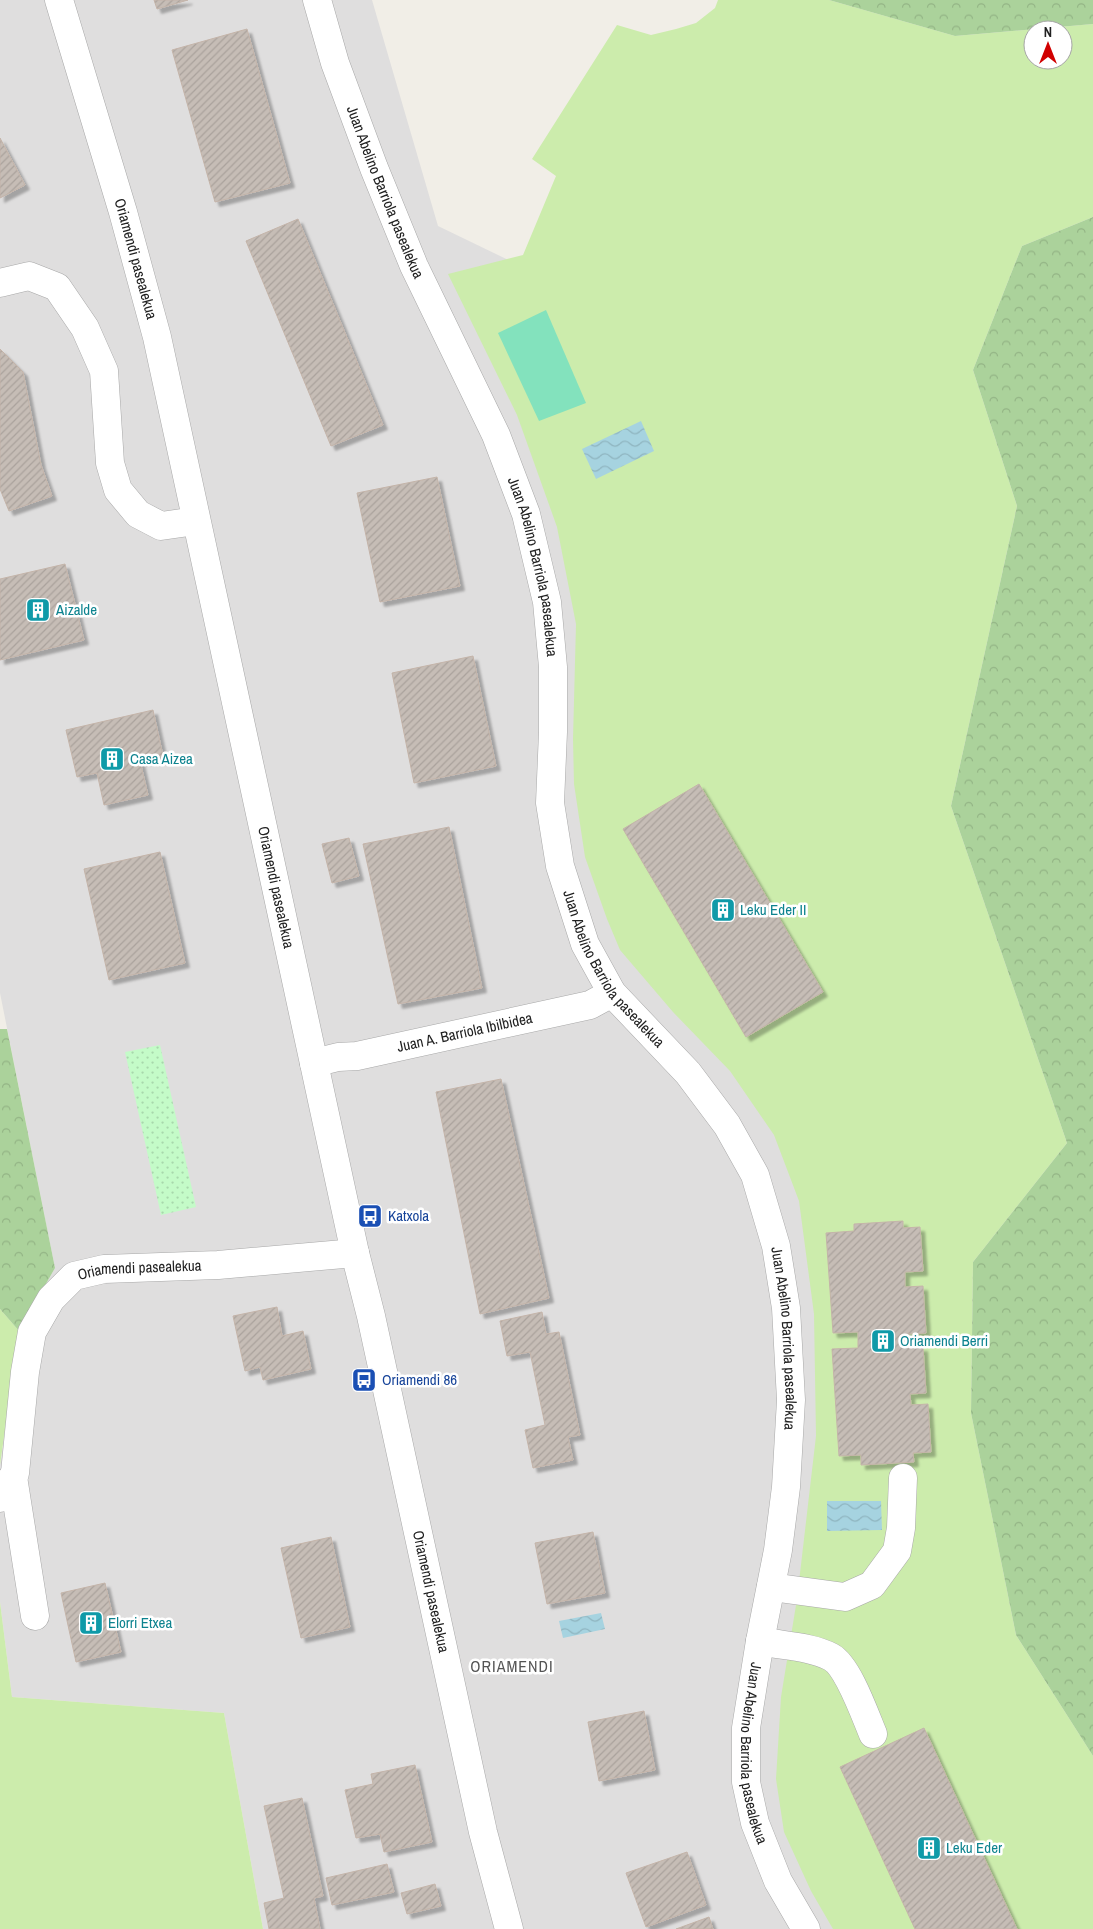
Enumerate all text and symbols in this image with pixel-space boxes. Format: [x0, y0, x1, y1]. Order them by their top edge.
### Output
north arrow [1023, 20, 1073, 70]
text: N [1044, 23, 1052, 41]
street label: Juan Abelino Barriola pasealekua [342, 103, 429, 282]
street label: Oriamendi pasealekua [109, 196, 163, 322]
street label: Juan Abelino Barriola pasealekua [503, 474, 563, 658]
building icon: Aizalde [25, 597, 51, 623]
place label: Aizalde [55, 599, 97, 620]
building icon: Casa Aizea [99, 746, 125, 772]
place label: Casa Aizea [130, 748, 193, 769]
street label: Oriamendi pasealekua [253, 824, 300, 950]
street label: Juan Abelino Barriola pasealekua [558, 887, 670, 1052]
building icon: Leku Eder II [710, 897, 736, 923]
place label: Leku Eder II [740, 899, 806, 920]
street label: Juan A. Barriola Ibilbidea [395, 1007, 535, 1057]
bus stop icon: Katxola [357, 1203, 383, 1229]
place label: Katxola [388, 1205, 429, 1226]
street label: Juan Abelino Barriola pasealekua [766, 1245, 802, 1431]
street label: Oriamendi pasealekua [75, 1255, 202, 1285]
building icon: Oriamendi Berri [870, 1328, 896, 1354]
place label: Oriamendi Berri [900, 1330, 988, 1351]
bus stop icon: Oriamendi 86 [351, 1367, 377, 1393]
place label: Oriamendi 86 [382, 1369, 457, 1390]
street label: Oriamendi pasealekua [408, 1528, 455, 1655]
building icon: Elorri Etxea [78, 1610, 104, 1636]
place label: Elorri Etxea [108, 1612, 172, 1633]
district label: ORIAMENDI [470, 1655, 554, 1677]
street label: Juan Abelino Barriola pasealekua [736, 1661, 773, 1847]
building icon: Leku Eder [916, 1835, 942, 1861]
place label: Leku Eder [946, 1837, 1002, 1858]

